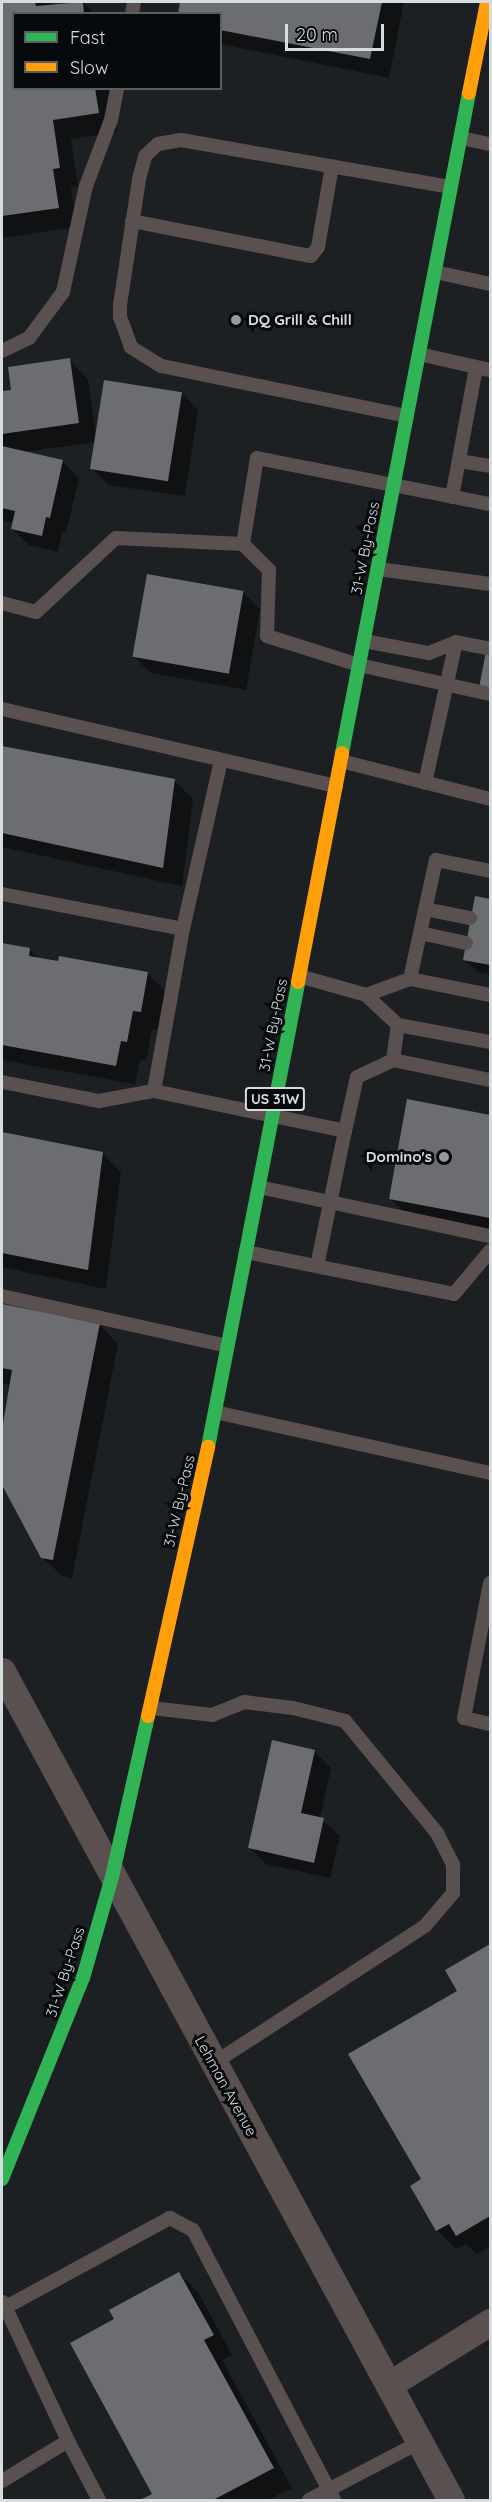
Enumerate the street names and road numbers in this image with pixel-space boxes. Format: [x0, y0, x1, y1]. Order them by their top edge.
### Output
street label: 31-W By-Pass [347, 500, 383, 596]
street label: 31-W By-Pass [255, 977, 291, 1073]
road number: US 31W [244, 1088, 306, 1110]
street label: 31-W By-Pass [160, 1453, 198, 1549]
street label: 31-W By-Pass [42, 1925, 88, 2019]
street label: Lehman Avenue [191, 2033, 261, 2139]

